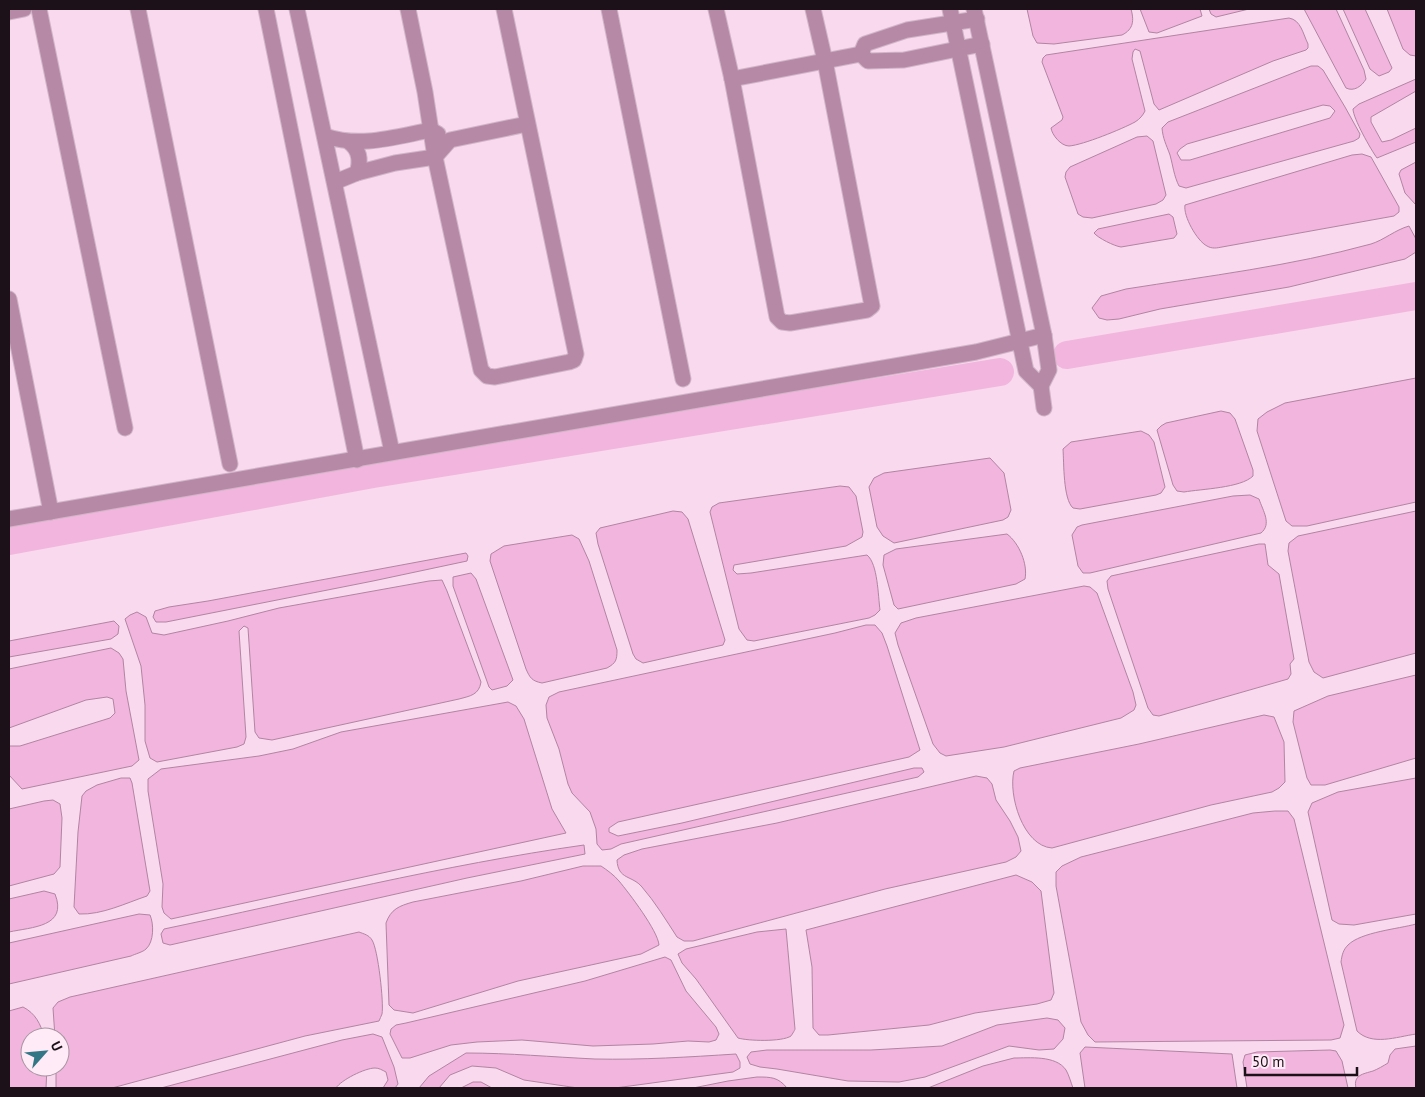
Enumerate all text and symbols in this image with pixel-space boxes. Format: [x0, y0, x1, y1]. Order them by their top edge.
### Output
north arrow [20, 1027, 70, 1077]
text: U [47, 1038, 67, 1054]
scale bar [1245, 1044, 1358, 1076]
text: 50 m [1252, 1052, 1285, 1071]

